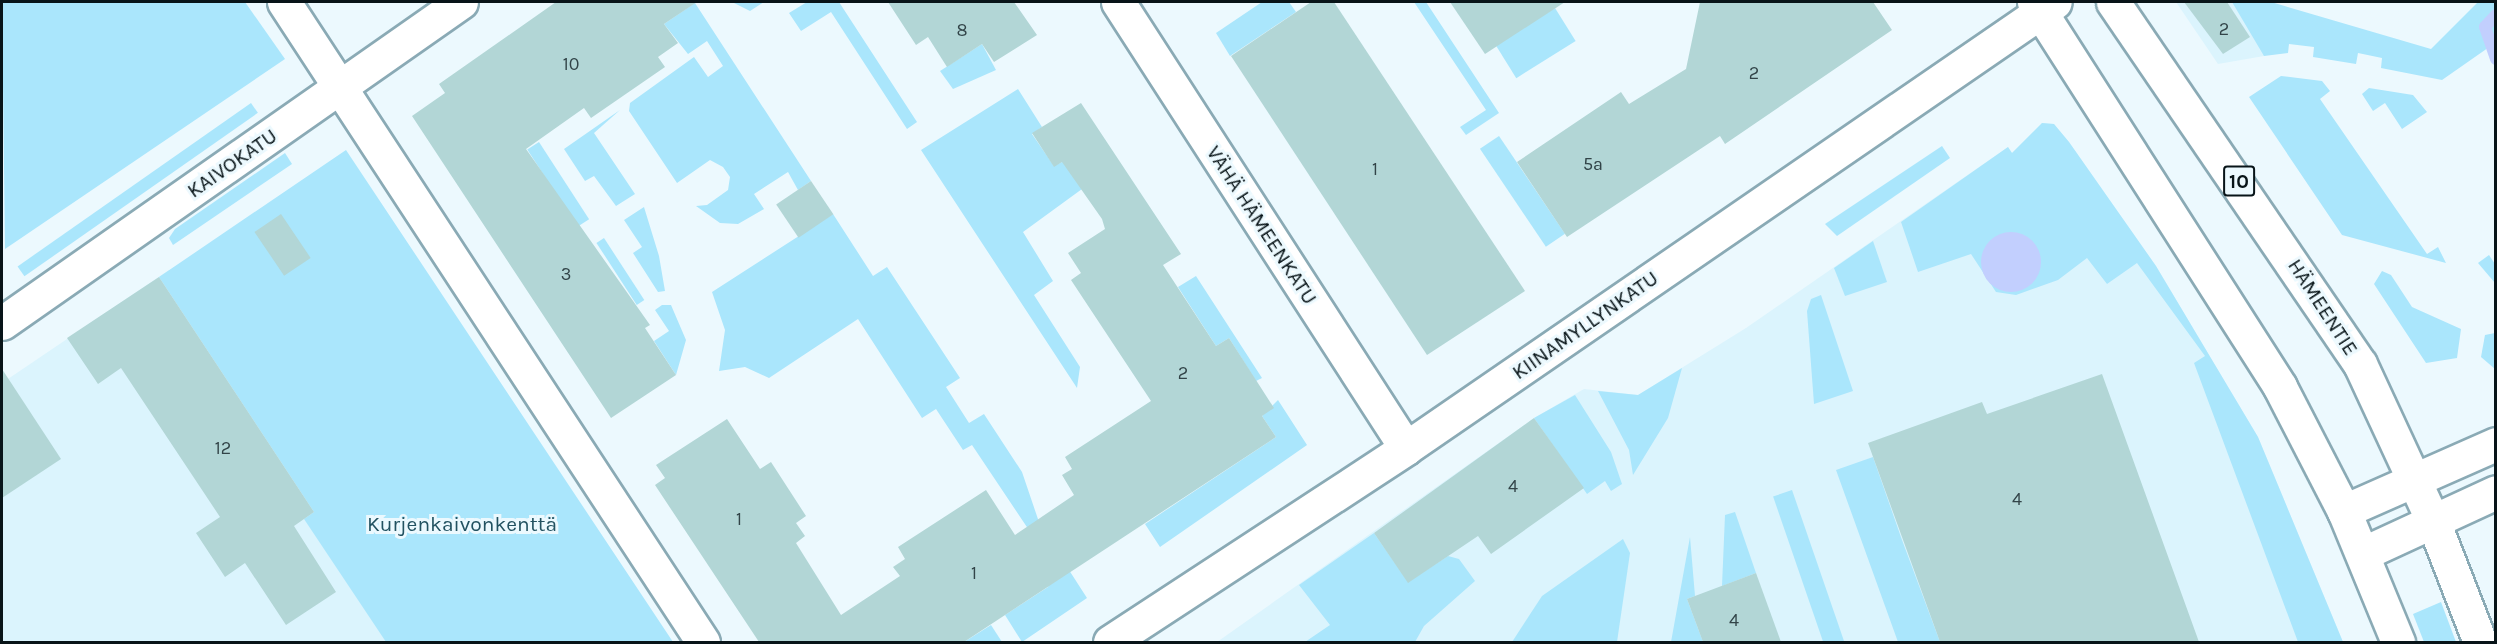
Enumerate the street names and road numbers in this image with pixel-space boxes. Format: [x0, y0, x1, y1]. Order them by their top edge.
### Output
street label: KAIVOKATU [182, 123, 282, 203]
street label: VÄHÄ HÄMEENKATU [1201, 141, 1323, 309]
road number: 10 [2222, 164, 2256, 198]
street label: HÄMEENTIE [2282, 254, 2364, 360]
street label: KIINAMYLLYNKATU [1507, 265, 1663, 385]

